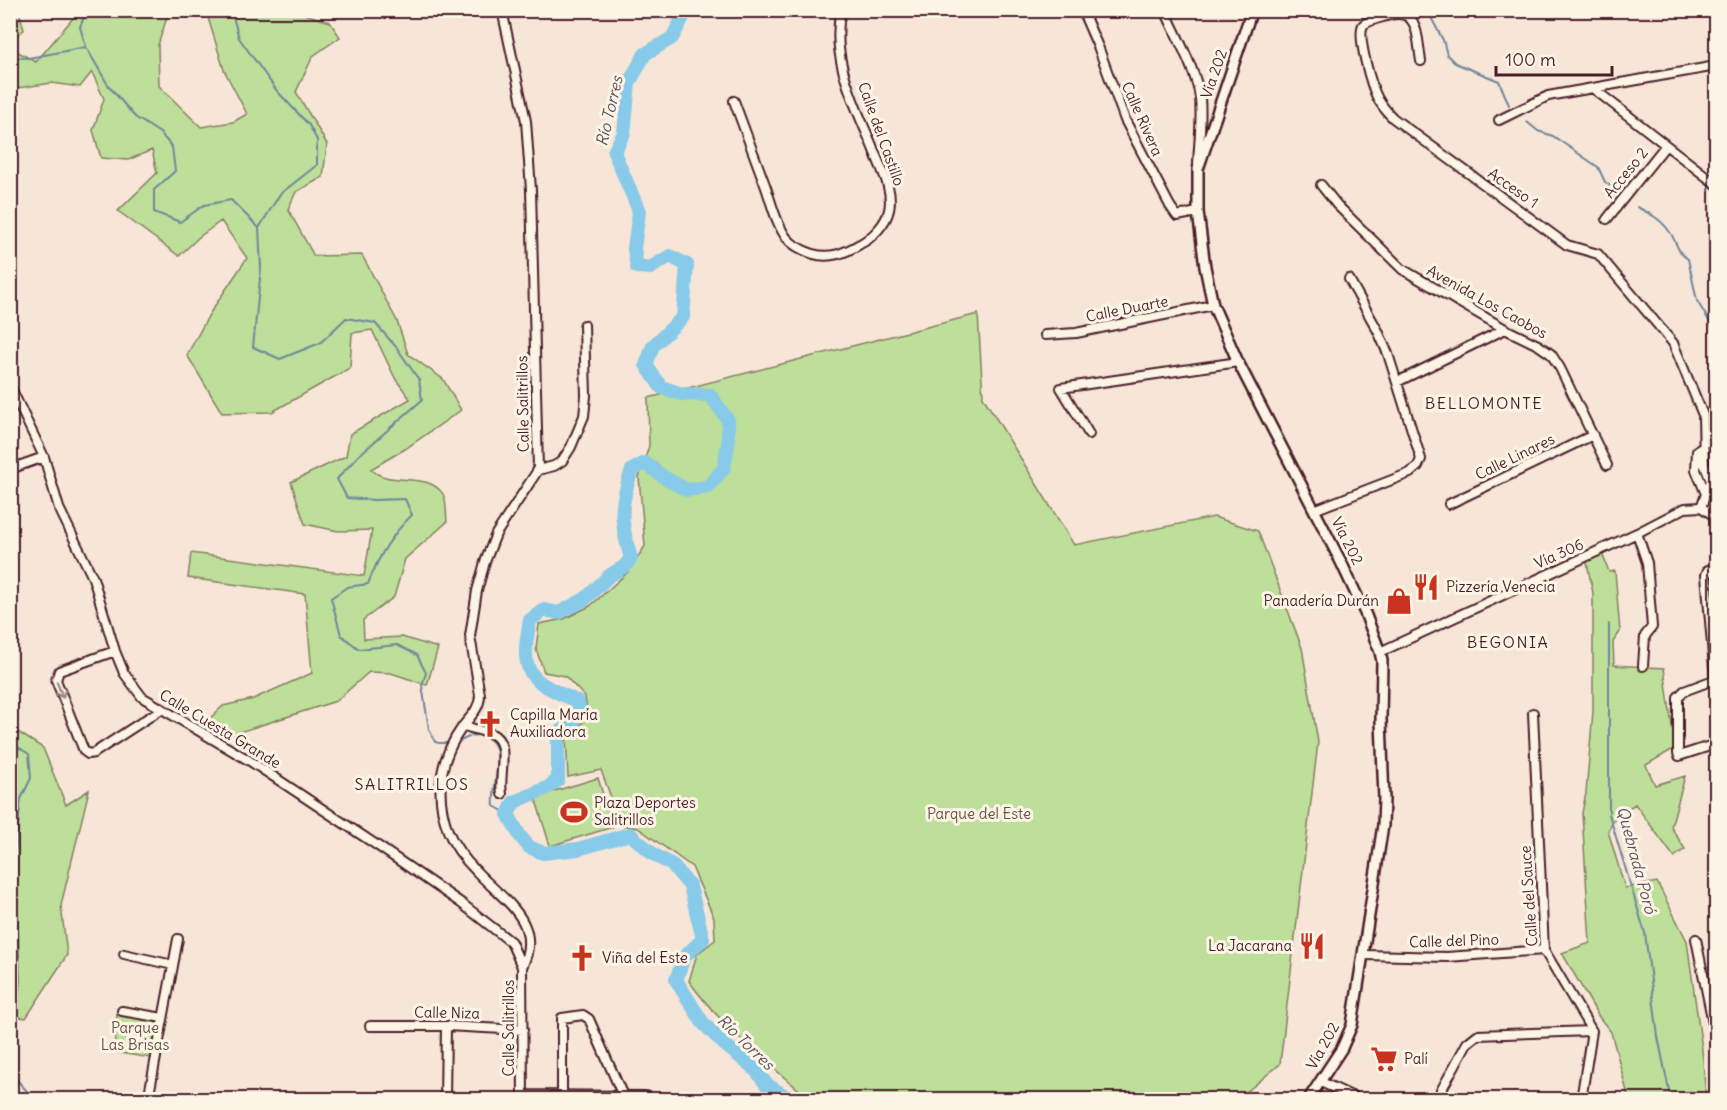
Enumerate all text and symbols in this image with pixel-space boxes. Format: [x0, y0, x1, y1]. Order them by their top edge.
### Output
scale bar [1496, 39, 1612, 77]
street label: Vía 202 [1196, 47, 1231, 101]
text: 100 m [1505, 48, 1556, 71]
water label: Río Torres [591, 73, 627, 148]
street label: Calle del Castillo [854, 79, 909, 188]
street label: Calle Rivera [1118, 79, 1167, 159]
street label: Acceso 2 [1599, 144, 1652, 202]
street label: Acceso 1 [1484, 163, 1542, 212]
street label: Avenida Los Caobos [1424, 261, 1551, 343]
street label: Calle Duarte [1084, 291, 1170, 326]
street label: Calle Salitrillos [512, 355, 533, 453]
district label: BELLOMONTE [1425, 393, 1543, 413]
street label: Calle Linares [1472, 429, 1558, 484]
street label: Vía 202 [1327, 514, 1368, 568]
street label: Vía 306 [1531, 534, 1586, 573]
restaurant icon: Pizzería Venecia [1411, 572, 1441, 602]
place label: Pizzería Venecia [1446, 577, 1556, 596]
shop icon: Panadería Durán [1384, 586, 1414, 616]
place label: Panadería Durán [1264, 591, 1379, 610]
district label: BEGONIA [1467, 632, 1549, 652]
one-way arrow [55, 680, 66, 698]
street label: Calle Cuesta Grande [156, 685, 284, 772]
place label: Capilla María Auxiliadora [510, 705, 598, 741]
church icon: Capilla María Auxiliadora [475, 709, 505, 739]
district label: SALITRILLOS [355, 774, 469, 794]
place label: Plaza Deportes Salitrillos [594, 793, 696, 829]
sports icon: Plaza Deportes Salitrillos [559, 797, 589, 827]
park label: Parque del Este [927, 804, 1031, 823]
water label: Quebrada Poró [1613, 804, 1661, 917]
street label: Calle del Sauce [1515, 845, 1542, 947]
street label: Calle del Pino [1409, 929, 1499, 952]
restaurant icon: La Jacarana [1297, 931, 1327, 961]
place label: La Jacarana [1208, 936, 1292, 955]
church icon: Viña del Este [567, 943, 597, 973]
place label: Viña del Este [602, 948, 688, 967]
street label: Calle Salitrillos [499, 979, 518, 1076]
street label: Calle Niza [414, 1002, 481, 1023]
water label: Río Torres [713, 1010, 779, 1074]
park label: Parque Las Brisas [101, 1018, 169, 1054]
street label: Vía 202 [1302, 1019, 1343, 1073]
supermarket icon: Palí [1369, 1044, 1399, 1074]
place label: Palí [1404, 1049, 1428, 1068]

